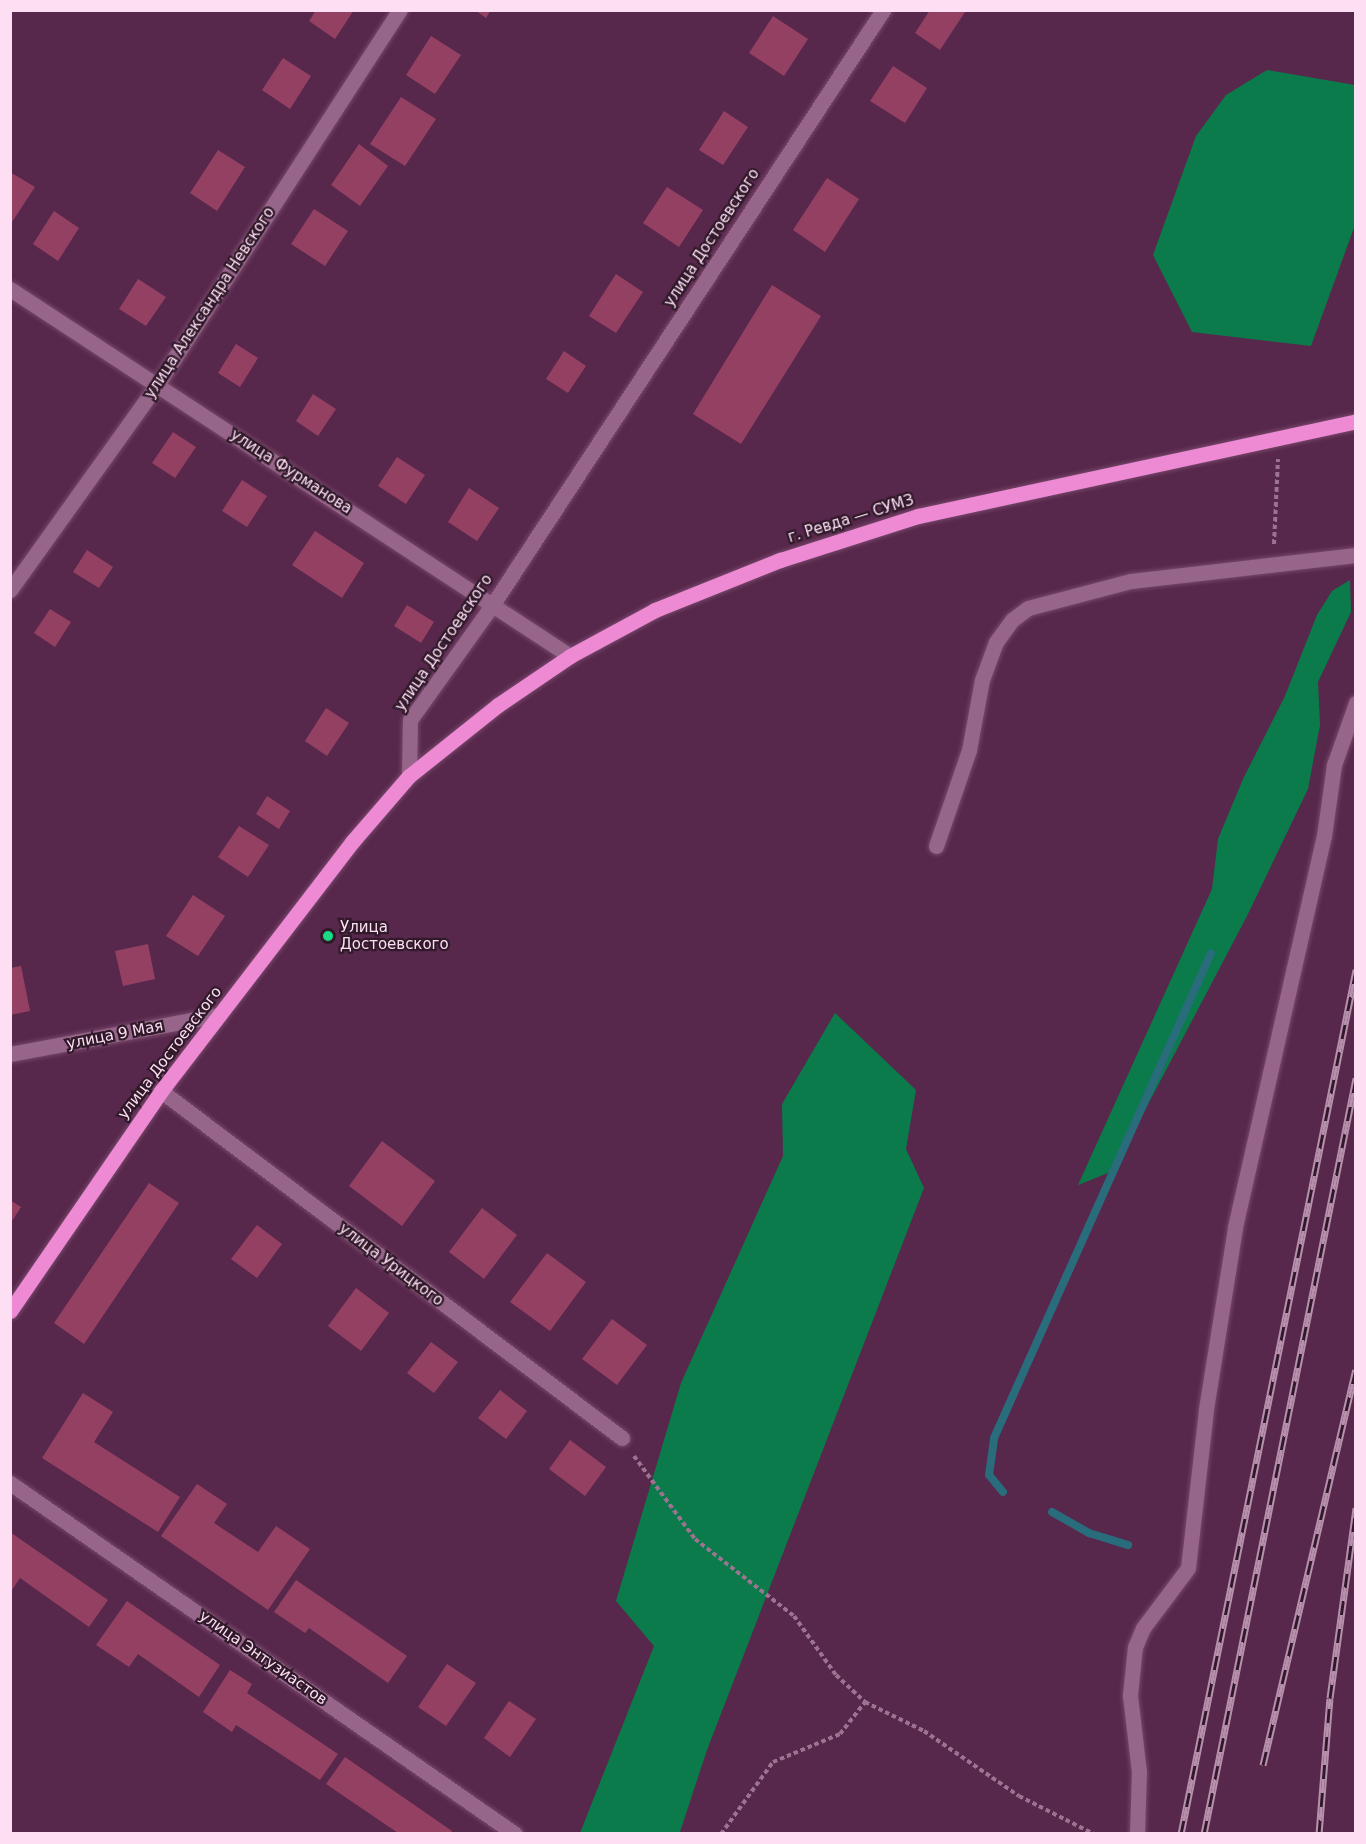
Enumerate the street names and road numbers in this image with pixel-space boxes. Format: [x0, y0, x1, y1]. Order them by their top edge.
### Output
street label: улица Достоевского [661, 166, 763, 310]
street label: улица Александра Невского [141, 204, 279, 402]
street label: улица Фурманова [227, 426, 355, 518]
street label: г. Ревда — СУМЗ [786, 491, 916, 547]
street label: улица Достоевского [392, 571, 496, 715]
street label: улица Достоевского [114, 983, 226, 1123]
street label: улица 9 Мая [65, 1017, 165, 1053]
street label: улица Урицкого [335, 1220, 447, 1310]
street label: улица Энтузиастов [196, 1607, 330, 1709]

